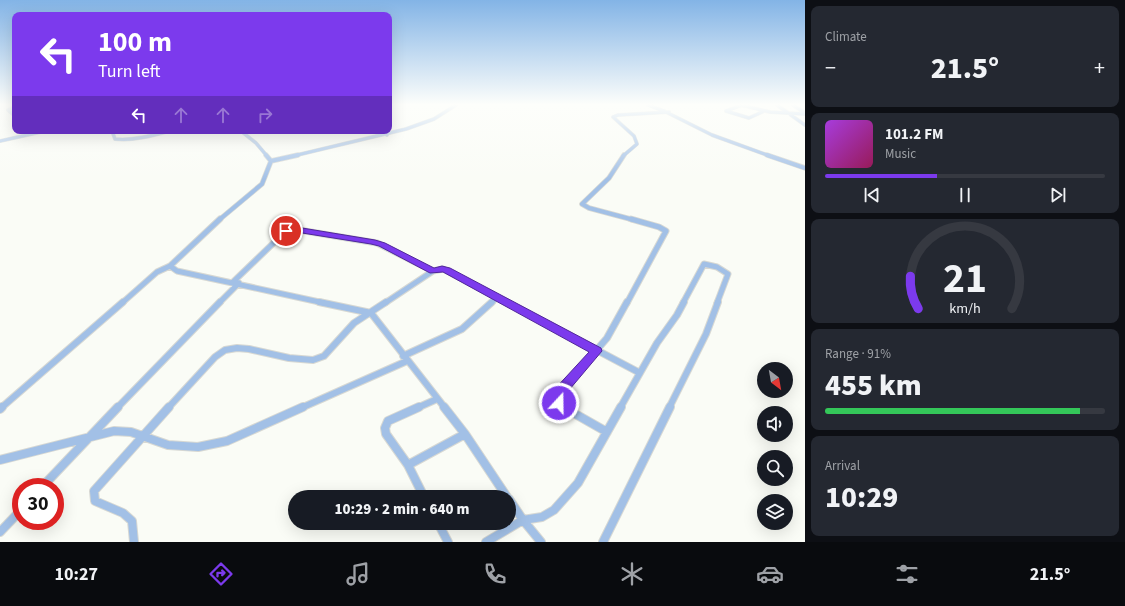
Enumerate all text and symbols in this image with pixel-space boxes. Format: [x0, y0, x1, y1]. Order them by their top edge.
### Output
text: 100 m [98, 22, 172, 62]
icon: left [32, 28, 84, 80]
text: Climate [825, 28, 867, 46]
text: 21.5° [931, 47, 999, 90]
text: − [825, 52, 836, 84]
text: + [1094, 52, 1105, 84]
text: Turn left [98, 59, 160, 84]
icon: left [128, 104, 150, 126]
icon: ahead [170, 104, 192, 126]
icon: ahead [212, 104, 234, 126]
icon: right [254, 104, 276, 126]
text: 101.2 FM [885, 124, 943, 145]
text: Music [885, 145, 916, 163]
icon: previous [861, 184, 883, 206]
icon: pause [954, 184, 976, 206]
icon: next [1047, 184, 1069, 206]
pin [269, 214, 303, 248]
icon: arrive [275, 220, 297, 242]
text: 21 [943, 249, 987, 309]
text: km/h [949, 298, 981, 319]
text: Range · 91% [825, 345, 891, 363]
north arrow [757, 362, 793, 398]
map controls [757, 362, 793, 530]
text: 455 km [825, 364, 922, 407]
position arrow [538, 382, 580, 424]
button: sound [757, 406, 793, 442]
button: search [757, 450, 793, 486]
text: Arrival [825, 457, 860, 475]
text: 10:29 [825, 476, 898, 519]
speed limit sign: 30 [12, 478, 64, 530]
button: layers [757, 494, 793, 530]
text: 10:29 · 2 min · 640 m [335, 499, 469, 520]
icon: directions [207, 560, 235, 588]
icon: music [344, 560, 372, 588]
icon: phone [481, 560, 509, 588]
icon: climate [618, 560, 646, 588]
icon: car [756, 560, 784, 588]
icon: filters [893, 560, 921, 588]
text: 10:27 [55, 562, 98, 587]
text: 21.5° [1030, 562, 1070, 587]

